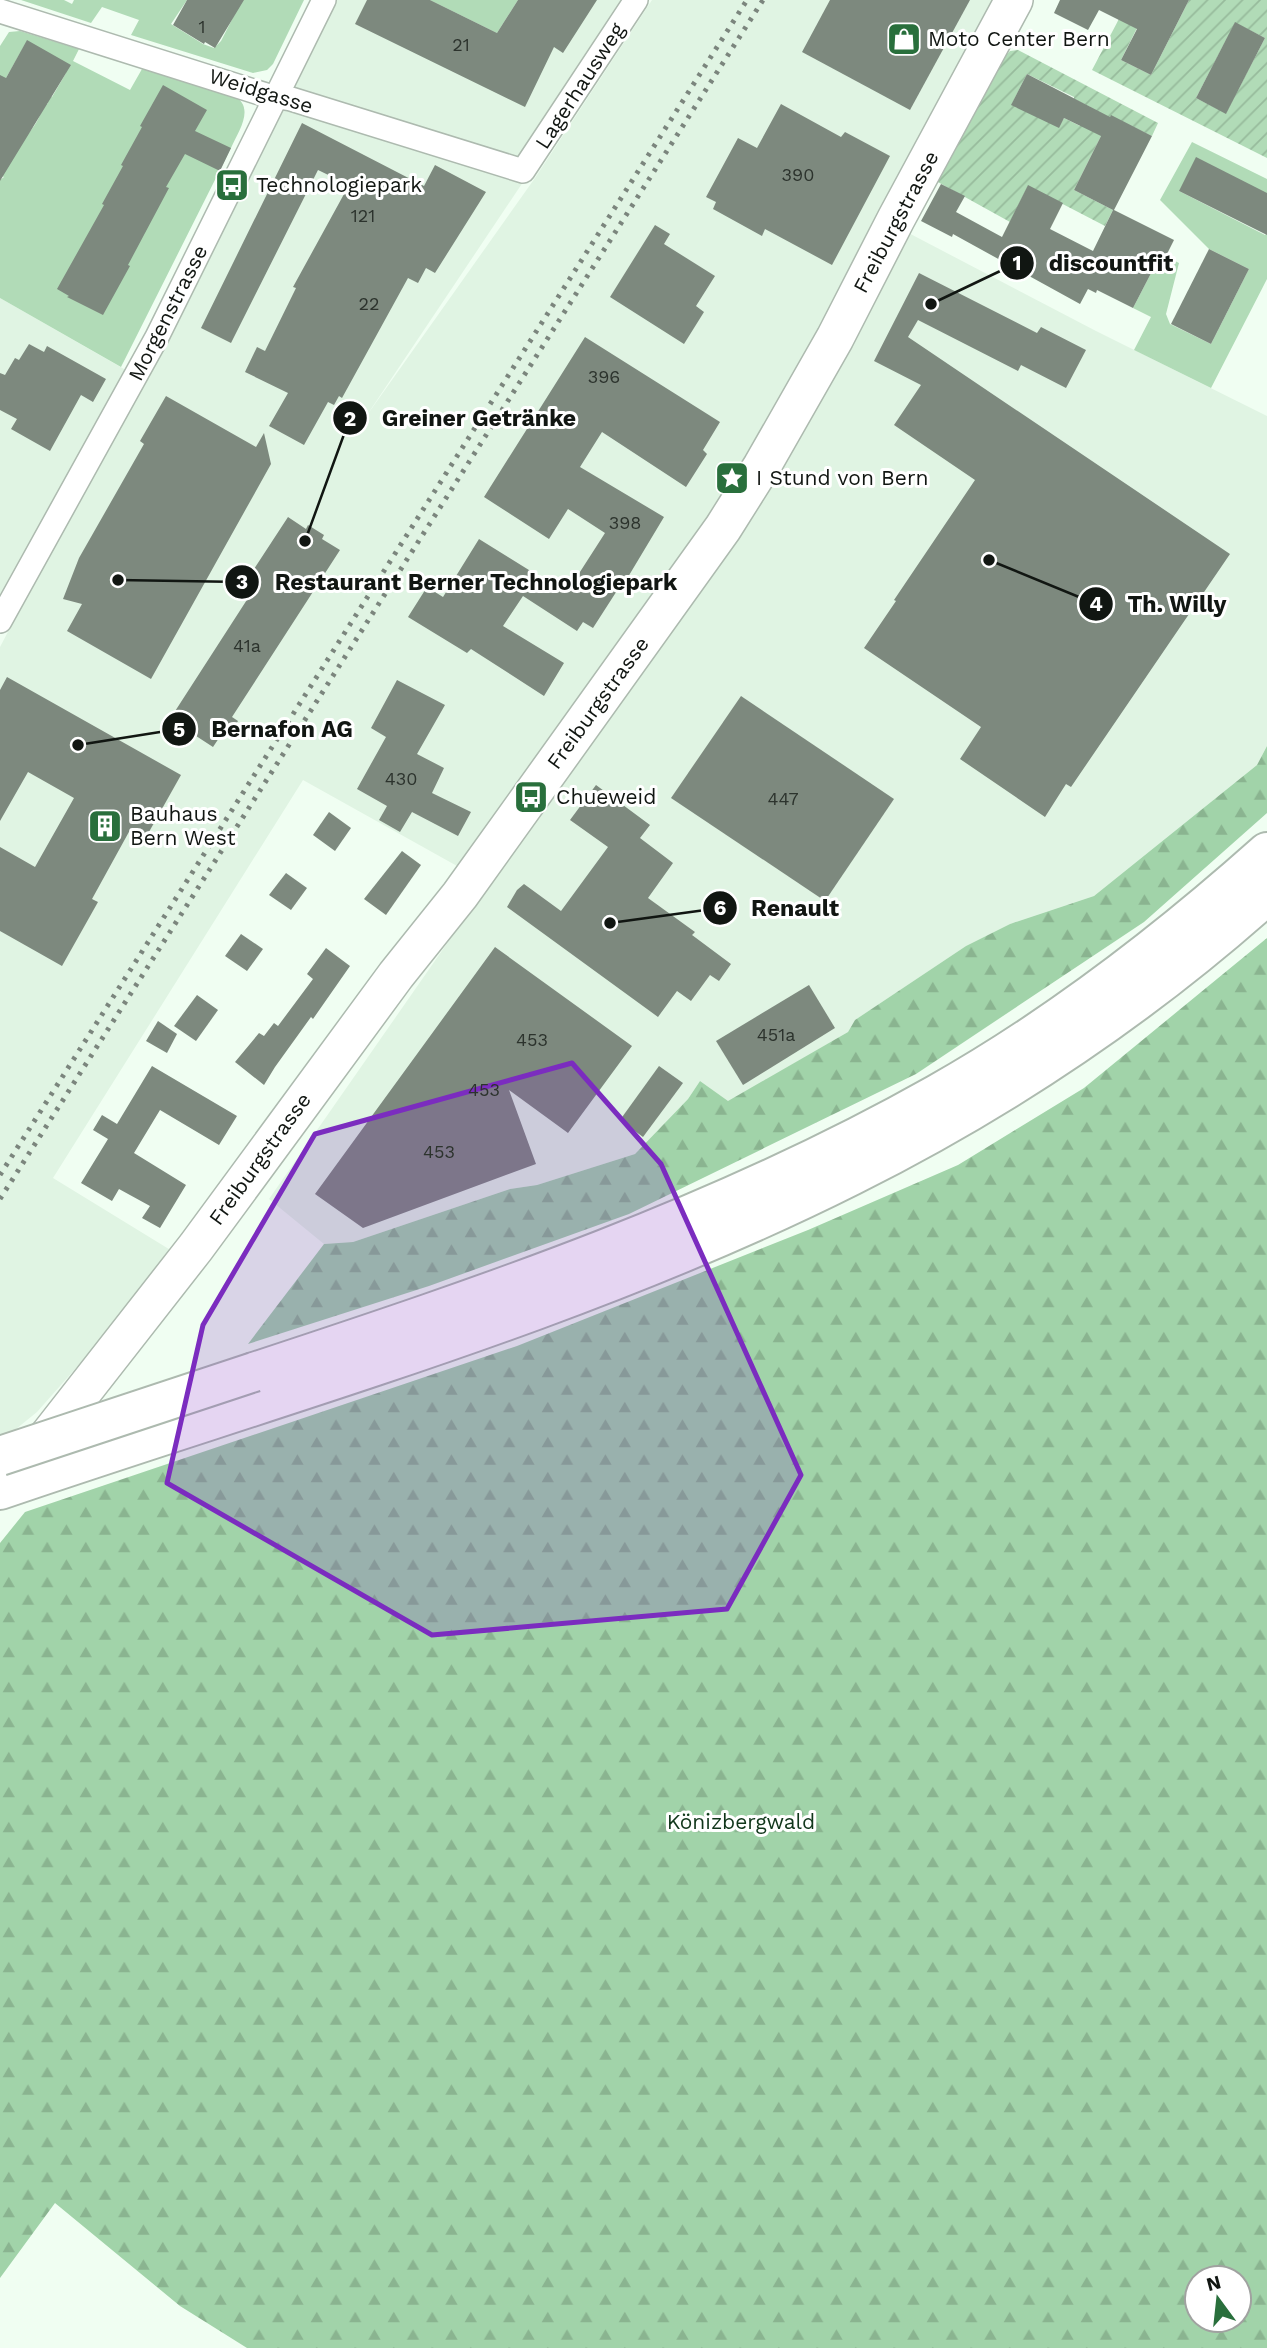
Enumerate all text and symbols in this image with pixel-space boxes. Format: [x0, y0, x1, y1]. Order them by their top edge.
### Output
house number: 1 [198, 16, 206, 37]
street label: Lagerhausweg [530, 17, 630, 153]
shop icon: Moto Center Bern [885, 20, 923, 58]
place label: Moto Center Bern [928, 26, 1110, 51]
house number: 21 [452, 34, 470, 55]
street label: Weidgasse [206, 63, 316, 118]
street label: Freiburgstrasse [848, 146, 944, 297]
house number: 390 [782, 164, 814, 185]
bus stop icon: Technologiepark [213, 166, 251, 204]
place label: Technologiepark [256, 172, 422, 197]
house number: 121 [351, 205, 375, 226]
street label: Morgenstrasse [123, 241, 213, 385]
callout: discountfit [1000, 241, 1187, 285]
text: 1 [1012, 250, 1022, 275]
text: discountfit [1049, 250, 1173, 277]
house number: 22 [359, 293, 380, 314]
house number: 396 [588, 366, 620, 387]
callout: Greiner Getränke [333, 396, 590, 440]
text: Greiner Getränke [382, 405, 576, 432]
text: 2 [344, 406, 356, 431]
place icon: I Stund von Bern [713, 459, 751, 497]
place label: I Stund von Bern [756, 465, 928, 490]
house number: 398 [609, 512, 641, 533]
callout: Restaurant Berner Technologiepark [225, 560, 691, 604]
text: 3 [236, 569, 248, 594]
text: Restaurant Berner Technologiepark [275, 569, 678, 596]
callout: Th. Willy [1078, 582, 1241, 626]
text: 4 [1089, 591, 1103, 616]
text: Th. Willy [1127, 591, 1227, 618]
street label: Freiburgstrasse [541, 632, 654, 774]
house number: 41a [233, 635, 261, 656]
callout: Bernafon AG [162, 707, 367, 751]
text: Bernafon AG [211, 716, 353, 743]
text: 5 [173, 717, 185, 742]
house number: 430 [385, 768, 417, 789]
bus stop icon: Chueweid [512, 778, 550, 816]
place label: Chueweid [556, 784, 656, 809]
house number: 447 [767, 788, 799, 809]
place label: Bauhaus Bern West [130, 801, 236, 850]
building icon: Bauhaus Bern West [86, 807, 124, 845]
callout: Renault [702, 886, 853, 930]
text: 6 [714, 895, 727, 920]
text: Renault [751, 895, 839, 922]
house number: 451a [757, 1024, 795, 1045]
house number: 453 [516, 1029, 548, 1050]
house number: 453 [468, 1079, 500, 1100]
street label: Freiburgstrasse [203, 1088, 316, 1230]
house number: 453 [423, 1141, 455, 1162]
park label: Könizbergwald [667, 1809, 815, 1834]
north arrow [1183, 2264, 1253, 2334]
text: N [1204, 2270, 1224, 2296]

